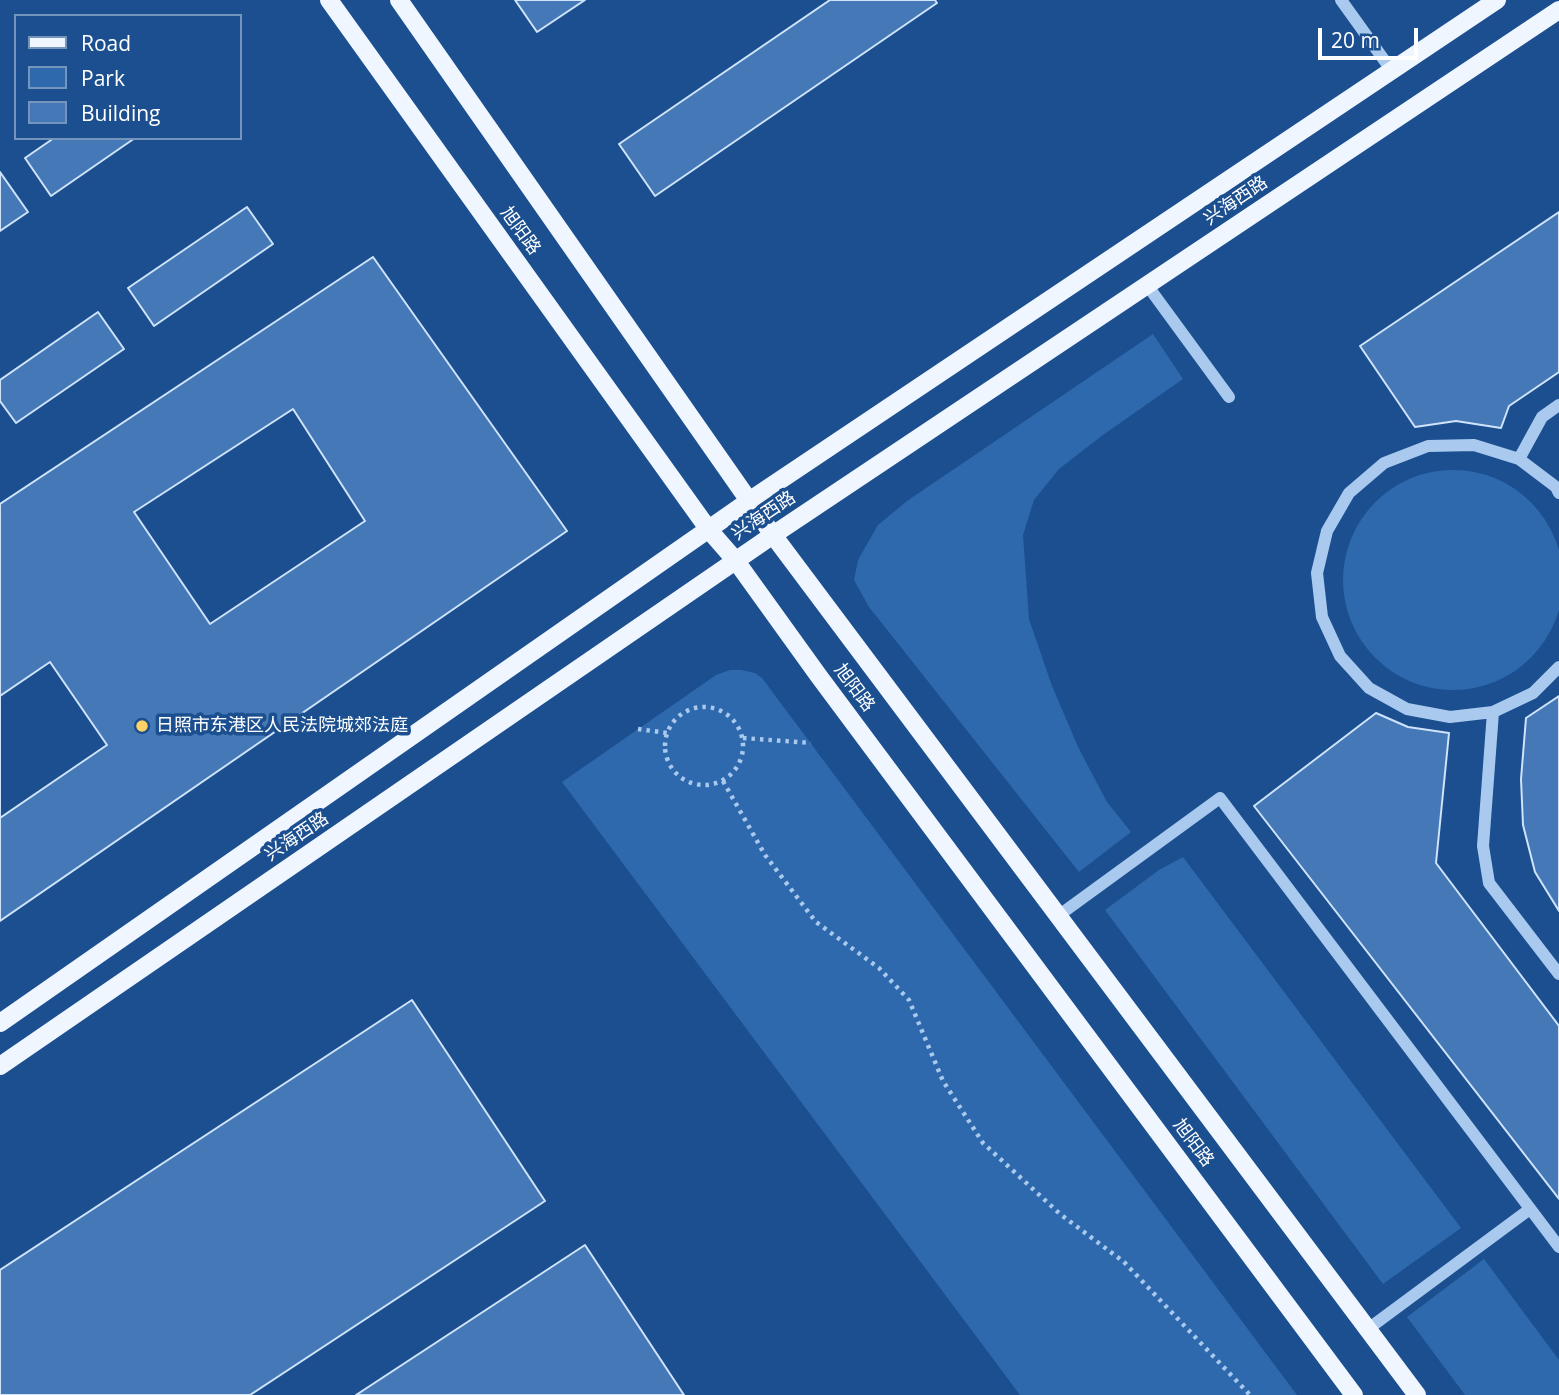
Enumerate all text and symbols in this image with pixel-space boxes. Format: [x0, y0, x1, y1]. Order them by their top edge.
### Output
legend [14, 14, 242, 140]
scale bar [1321, 14, 1421, 58]
text: 20 m [1331, 26, 1380, 54]
text: Road [81, 29, 131, 57]
text: Park [81, 64, 125, 92]
text: Building [81, 99, 160, 127]
street label: 兴海西路 [1200, 172, 1272, 230]
street label: 旭阳路 [495, 203, 545, 259]
street label: 兴海西路 [728, 487, 800, 545]
street label: 旭阳路 [829, 660, 879, 716]
place label: 日照市东港区人民法院城郊法庭 [156, 715, 408, 737]
marker: 日照市东港区人民法院城郊法庭 [134, 718, 150, 734]
street label: 兴海西路 [261, 808, 333, 866]
street label: 旭阳路 [1168, 1115, 1218, 1171]

